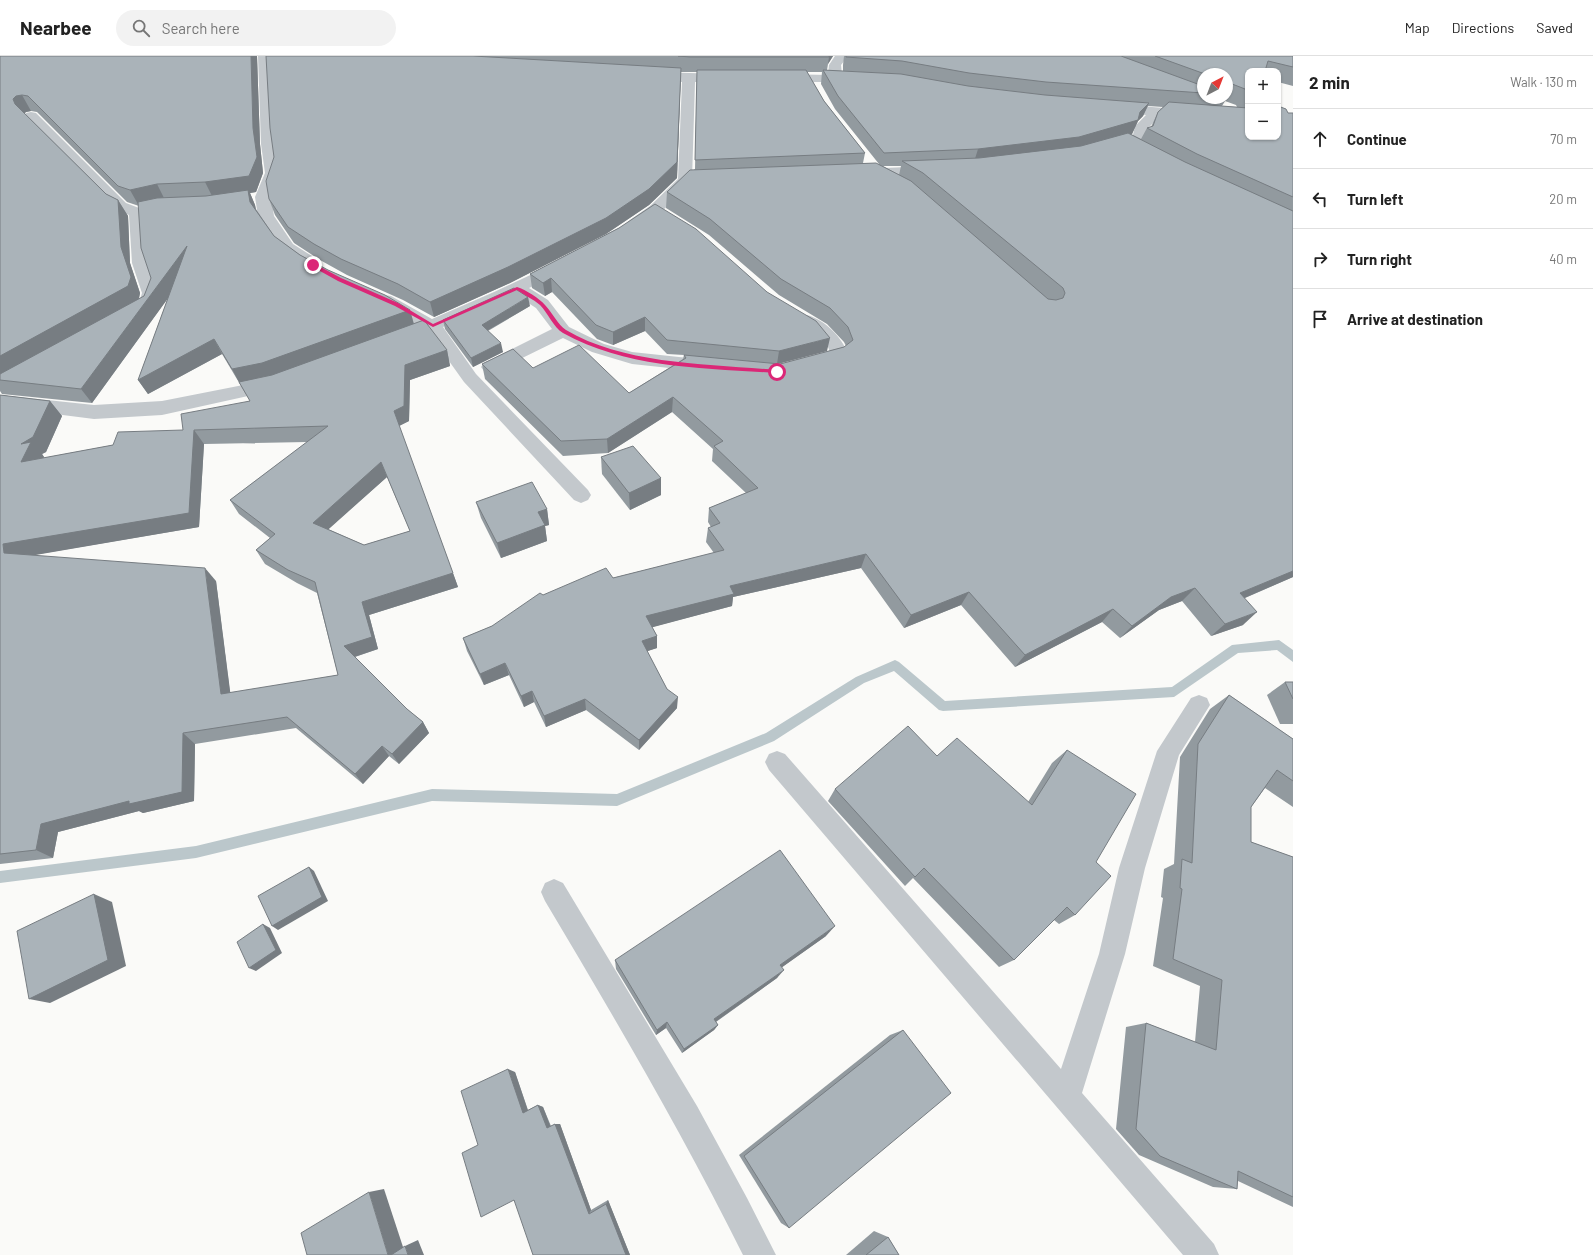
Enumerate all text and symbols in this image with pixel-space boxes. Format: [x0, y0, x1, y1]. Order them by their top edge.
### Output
search box [116, 10, 396, 46]
text: Nearbee [20, 16, 92, 39]
icon: search [130, 17, 152, 39]
text: Search here [162, 19, 240, 37]
text: Map [1405, 19, 1430, 36]
text: Directions [1452, 19, 1514, 36]
text: Saved [1536, 19, 1573, 36]
north arrow [1197, 68, 1233, 104]
map controls [1245, 68, 1281, 140]
button: + [1245, 68, 1281, 104]
text: 2 min [1309, 72, 1350, 92]
text: Walk · 130 m [1510, 74, 1577, 90]
button: − [1245, 104, 1281, 140]
icon: ahead [1309, 128, 1331, 150]
text: Continue [1347, 130, 1407, 148]
text: 70 m [1550, 131, 1577, 147]
icon: left [1309, 188, 1331, 210]
text: Turn left [1347, 190, 1403, 208]
text: 20 m [1549, 191, 1577, 207]
icon: right [1309, 248, 1331, 270]
text: Turn right [1347, 250, 1412, 268]
text: 40 m [1549, 251, 1577, 267]
route end [304, 256, 322, 274]
icon: arrive [1309, 308, 1331, 330]
text: Arrive at destination [1347, 310, 1483, 328]
route start [768, 363, 786, 381]

